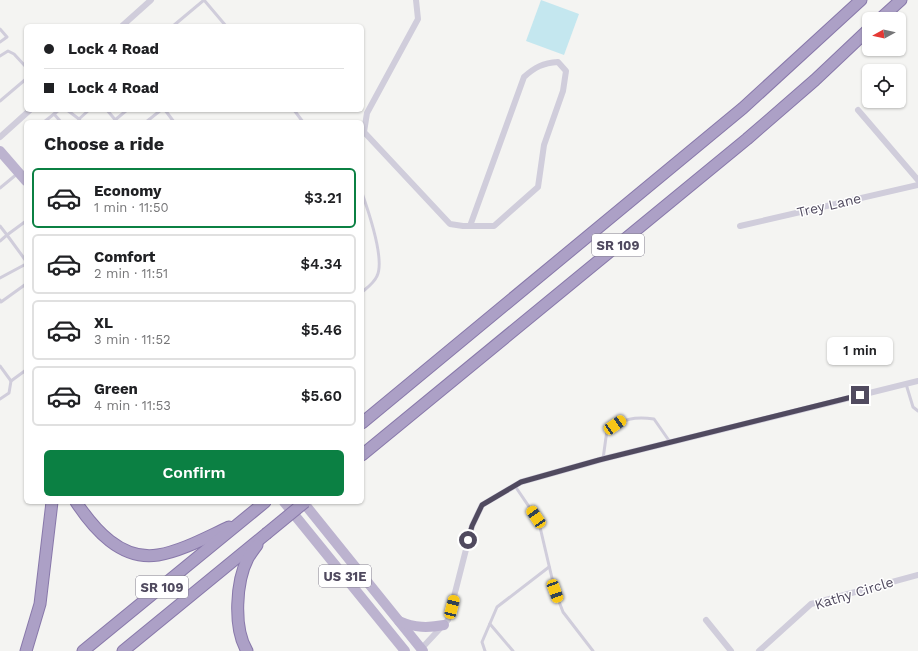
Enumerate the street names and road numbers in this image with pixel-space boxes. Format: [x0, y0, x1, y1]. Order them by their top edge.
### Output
street label: Trey Lane [795, 190, 863, 220]
road number: SR 109 [592, 234, 644, 256]
road number: US 31E [319, 565, 371, 587]
street label: Kathy Circle [813, 573, 895, 613]
road number: SR 109 [136, 576, 188, 598]

